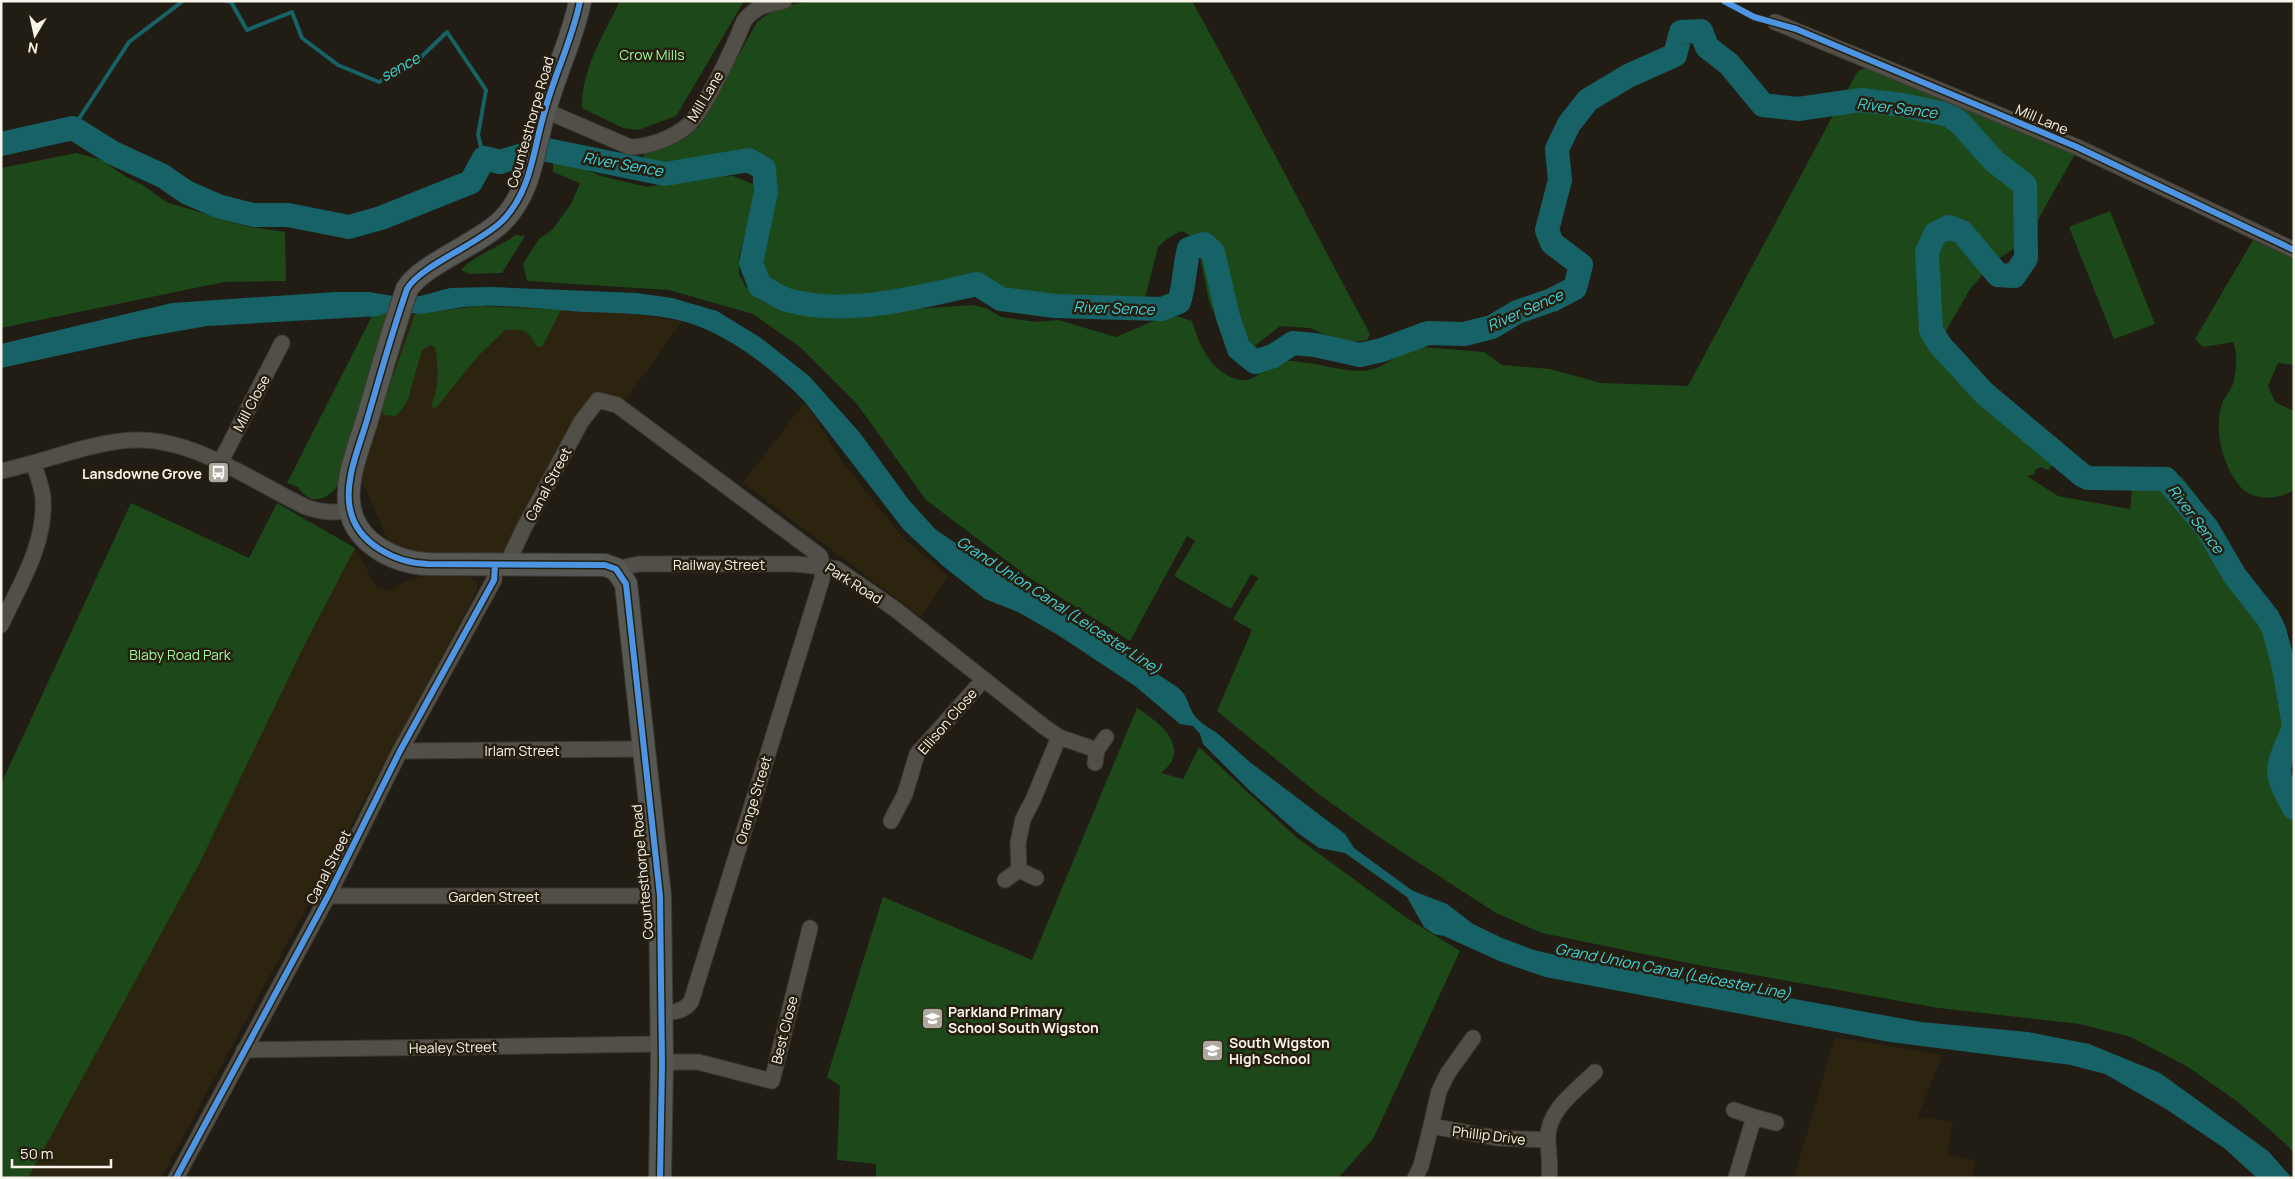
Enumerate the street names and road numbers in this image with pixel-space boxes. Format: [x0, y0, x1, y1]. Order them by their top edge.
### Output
street label: Countesthorpe Road [502, 54, 558, 190]
street label: Mill Lane [682, 67, 728, 125]
street label: Mill Lane [2013, 99, 2071, 139]
street label: Mill Close [228, 371, 274, 435]
street label: Canal Street [521, 443, 576, 524]
street label: Railway Street [673, 555, 765, 574]
street label: Park Road [822, 558, 886, 608]
street label: Ellison Close [913, 684, 981, 758]
street label: Irlam Street [484, 741, 560, 760]
street label: Orange Street [731, 753, 776, 846]
street label: Countesthorpe Road [627, 804, 657, 940]
street label: Canal Street [301, 826, 355, 907]
street label: Garden Street [448, 887, 540, 906]
street label: Best Close [766, 994, 802, 1066]
street label: Healey Street [409, 1037, 498, 1057]
street label: Phillip Drive [1451, 1121, 1527, 1149]

